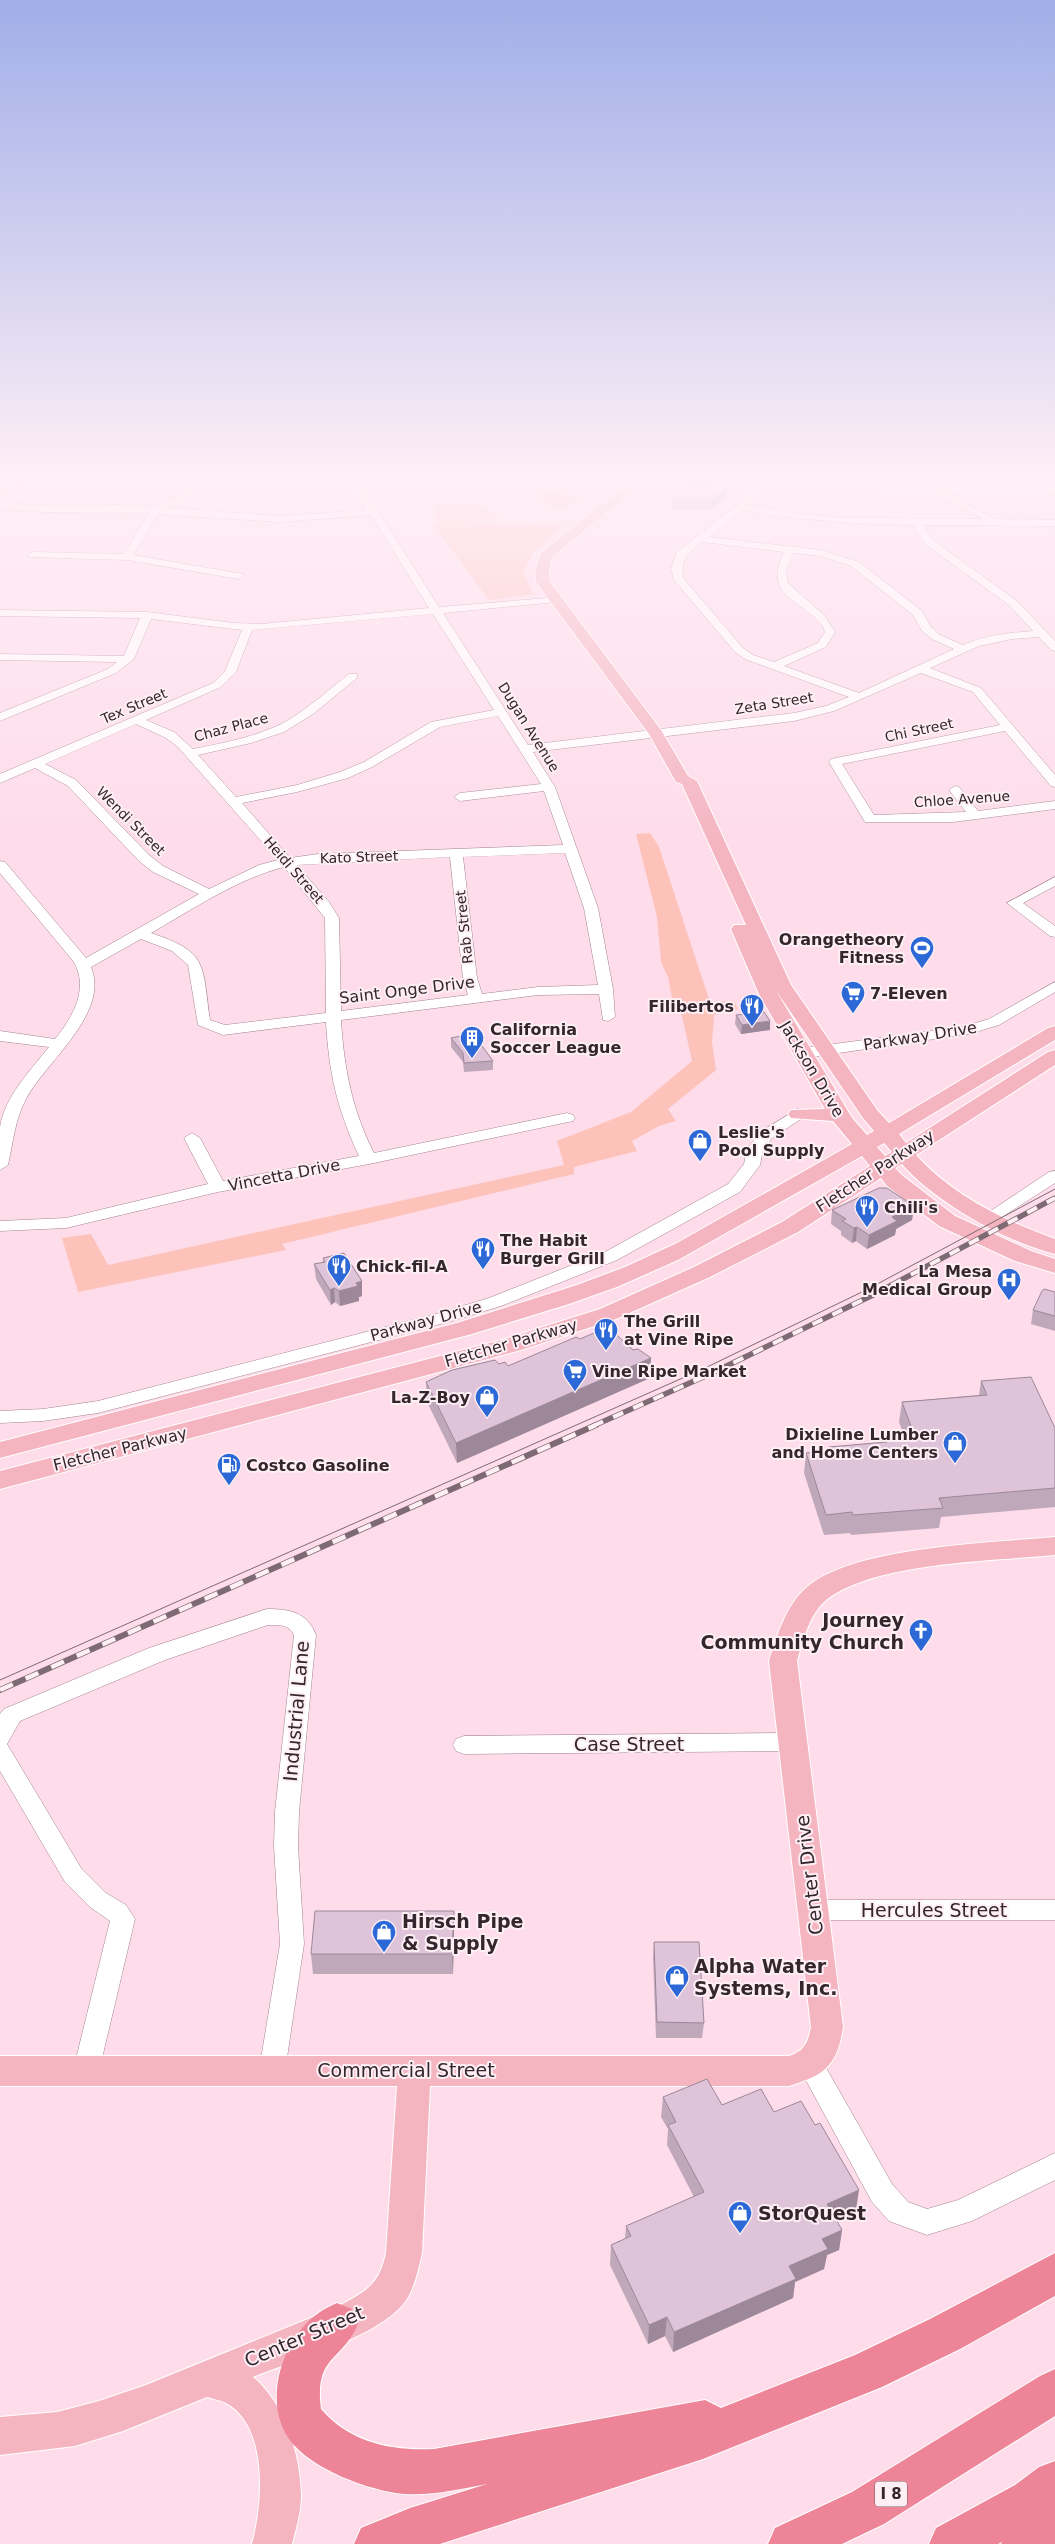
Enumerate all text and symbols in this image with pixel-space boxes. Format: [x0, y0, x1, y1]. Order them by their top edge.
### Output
street label: Dugan Avenue [495, 679, 563, 775]
street label: Tex Street [98, 685, 170, 727]
street label: Zeta Street [734, 689, 815, 717]
street label: Chaz Place [192, 709, 270, 745]
street label: Chi Street [883, 715, 955, 745]
street label: Wendi Street [93, 783, 169, 859]
street label: Chloe Avenue [913, 788, 1011, 810]
street label: Heidi Street [261, 834, 328, 907]
street label: Kato Street [319, 848, 399, 866]
street label: Rab Street [452, 889, 476, 965]
place label: Orangetheory Fitness [779, 930, 905, 967]
sports icon: Orangetheory Fitness [909, 935, 935, 969]
street label: Saint Onge Drive [338, 972, 476, 1008]
supermarket icon: 7-Eleven [840, 980, 866, 1014]
place label: 7-Eleven [870, 984, 948, 1003]
restaurant icon: Filibertos [739, 993, 765, 1027]
place label: Filibertos [648, 997, 734, 1016]
street label: Jackson Drive [775, 1017, 848, 1120]
street label: Parkway Drive [862, 1018, 978, 1054]
place label: California Soccer League [490, 1020, 621, 1057]
building icon: California Soccer League [459, 1025, 485, 1059]
place label: Leslie's Pool Supply [718, 1123, 825, 1160]
street label: Fletcher Parkway [812, 1126, 938, 1216]
shop icon: Leslie's Pool Supply [687, 1128, 713, 1162]
street label: Vincetta Drive [226, 1155, 342, 1195]
restaurant icon: Chili's [854, 1194, 880, 1228]
place label: Chili's [884, 1198, 938, 1217]
place label: The Habit Burger Grill [500, 1231, 605, 1268]
restaurant icon: The Habit Burger Grill [470, 1236, 496, 1270]
restaurant icon: Chick-fil-A [326, 1253, 352, 1287]
place label: Chick-fil-A [356, 1257, 448, 1276]
place label: La Mesa Medical Group [862, 1262, 992, 1299]
hospital icon: La Mesa Medical Group [996, 1267, 1022, 1301]
street label: Parkway Drive [368, 1297, 484, 1345]
place label: The Grill at Vine Ripe [624, 1312, 734, 1349]
street label: Fletcher Parkway [442, 1315, 580, 1371]
restaurant icon: The Grill at Vine Ripe [593, 1317, 619, 1351]
supermarket icon: Vine Ripe Market [562, 1358, 588, 1392]
place label: Vine Ripe Market [592, 1362, 747, 1381]
shop icon: La-Z-Boy [474, 1384, 500, 1418]
place label: La-Z-Boy [391, 1388, 471, 1407]
street label: Fletcher Parkway [51, 1423, 189, 1475]
place label: Dixieline Lumber and Home Centers [771, 1425, 938, 1462]
shop icon: Dixieline Lumber and Home Centers [942, 1430, 968, 1464]
fuel station icon: Costco Gasoline [216, 1452, 242, 1486]
place label: Costco Gasoline [246, 1456, 390, 1475]
place label: Journey Community Church [701, 1609, 905, 1653]
church icon: Journey Community Church [908, 1618, 934, 1652]
street label: Industrial Lane [279, 1640, 313, 1782]
street label: Case Street [574, 1733, 684, 1755]
street label: Center Drive [791, 1814, 827, 1936]
street label: Hercules Street [861, 1899, 1007, 1921]
place label: Hirsch Pipe & Supply [402, 1910, 523, 1954]
shop icon: Hirsch Pipe & Supply [371, 1919, 397, 1953]
place label: Alpha Water Systems, Inc. [694, 1955, 837, 1999]
shop icon: Alpha Water Systems, Inc. [664, 1964, 690, 1998]
street label: Commercial Street [317, 2059, 495, 2081]
shop icon: StorQuest [727, 2200, 753, 2234]
place label: StorQuest [758, 2202, 866, 2224]
street label: Center Street [241, 2301, 367, 2371]
road number: I 8 [875, 2482, 907, 2506]

